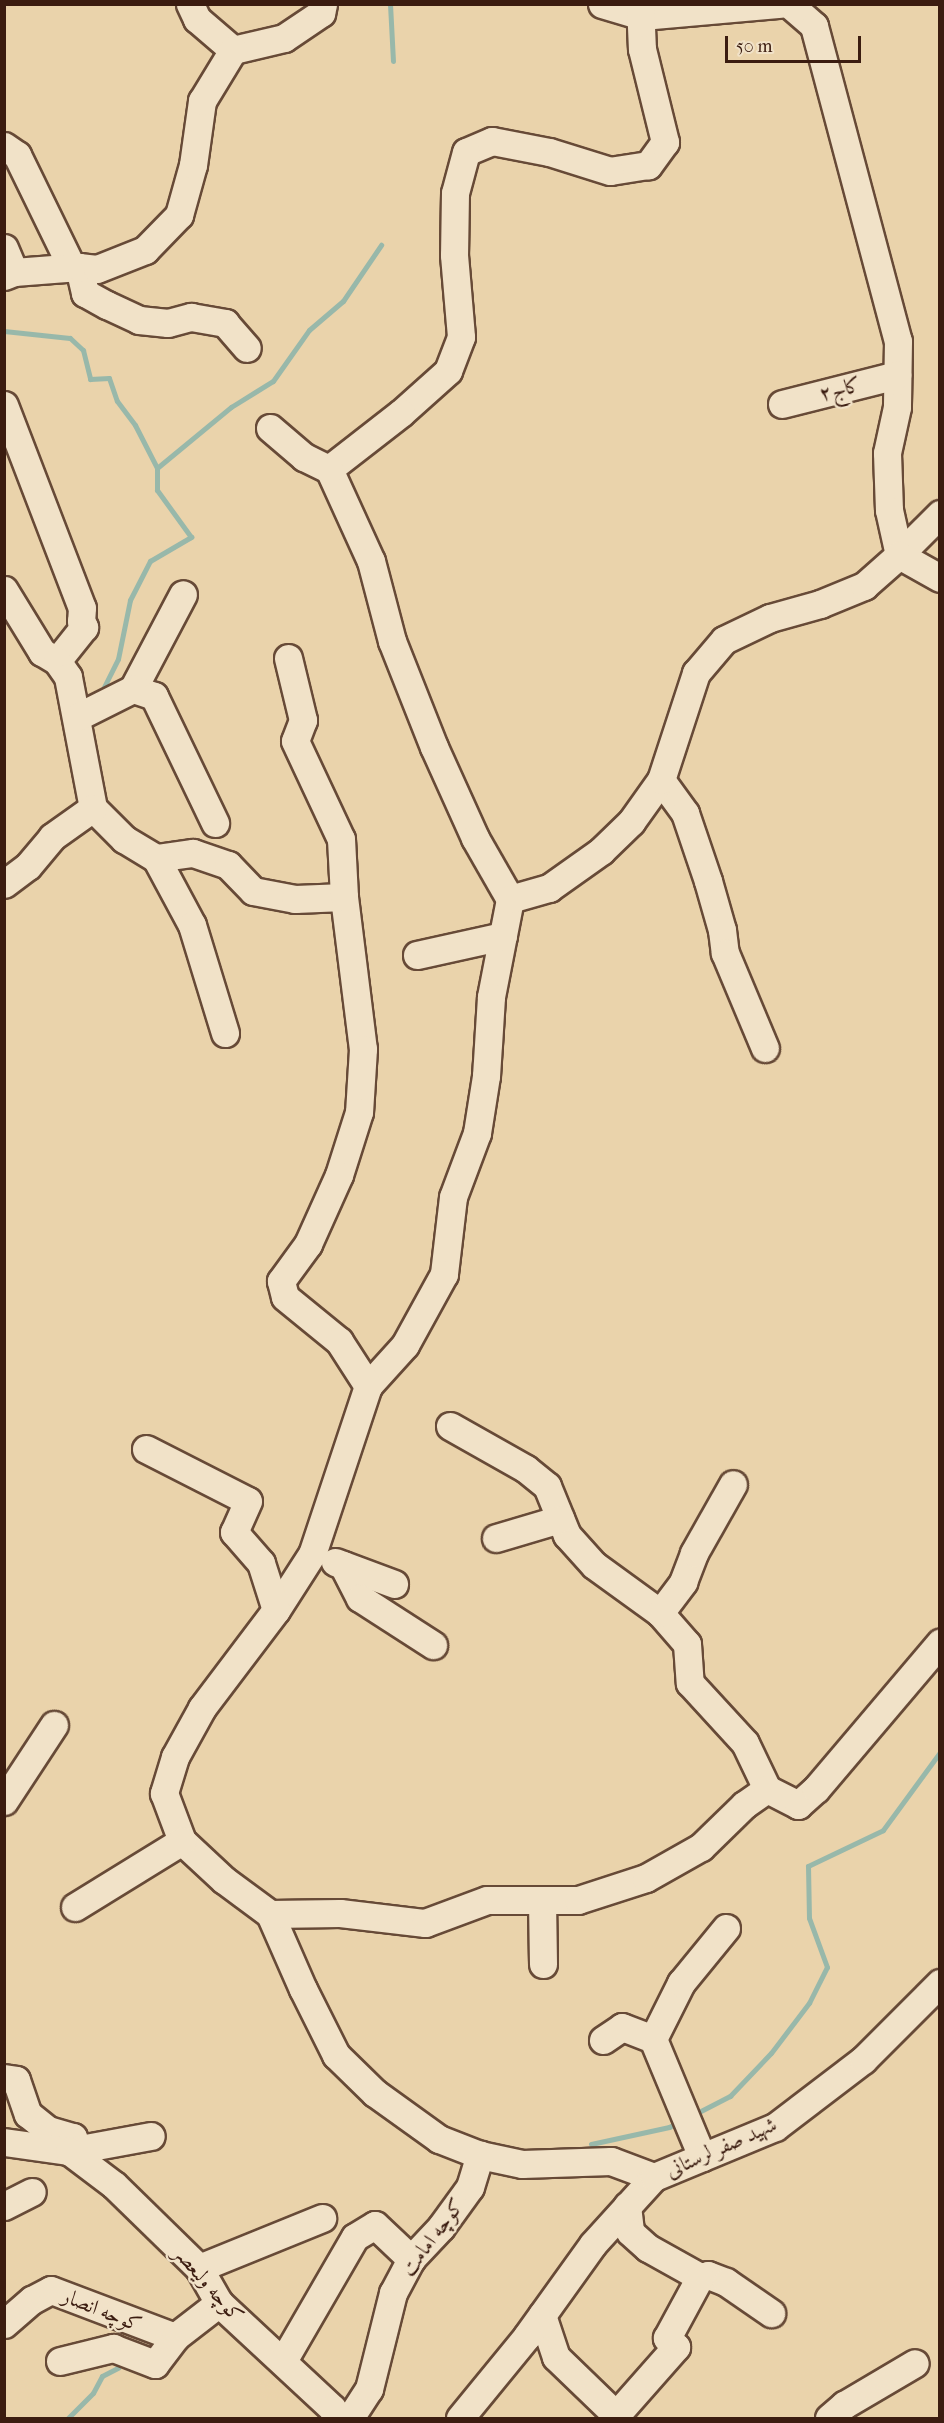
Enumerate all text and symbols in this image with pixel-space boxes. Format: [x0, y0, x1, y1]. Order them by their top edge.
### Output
scale bar [728, 24, 864, 62]
text: 50 m [736, 36, 772, 57]
street label: کاج۲ [816, 372, 864, 406]
street label: شهید صفر لرستانی [662, 2111, 780, 2183]
street label: کوچه امامت [395, 2193, 469, 2281]
street label: کوچه ولیعصر [169, 2240, 249, 2328]
street label: کوچه انصار [59, 2283, 145, 2337]

